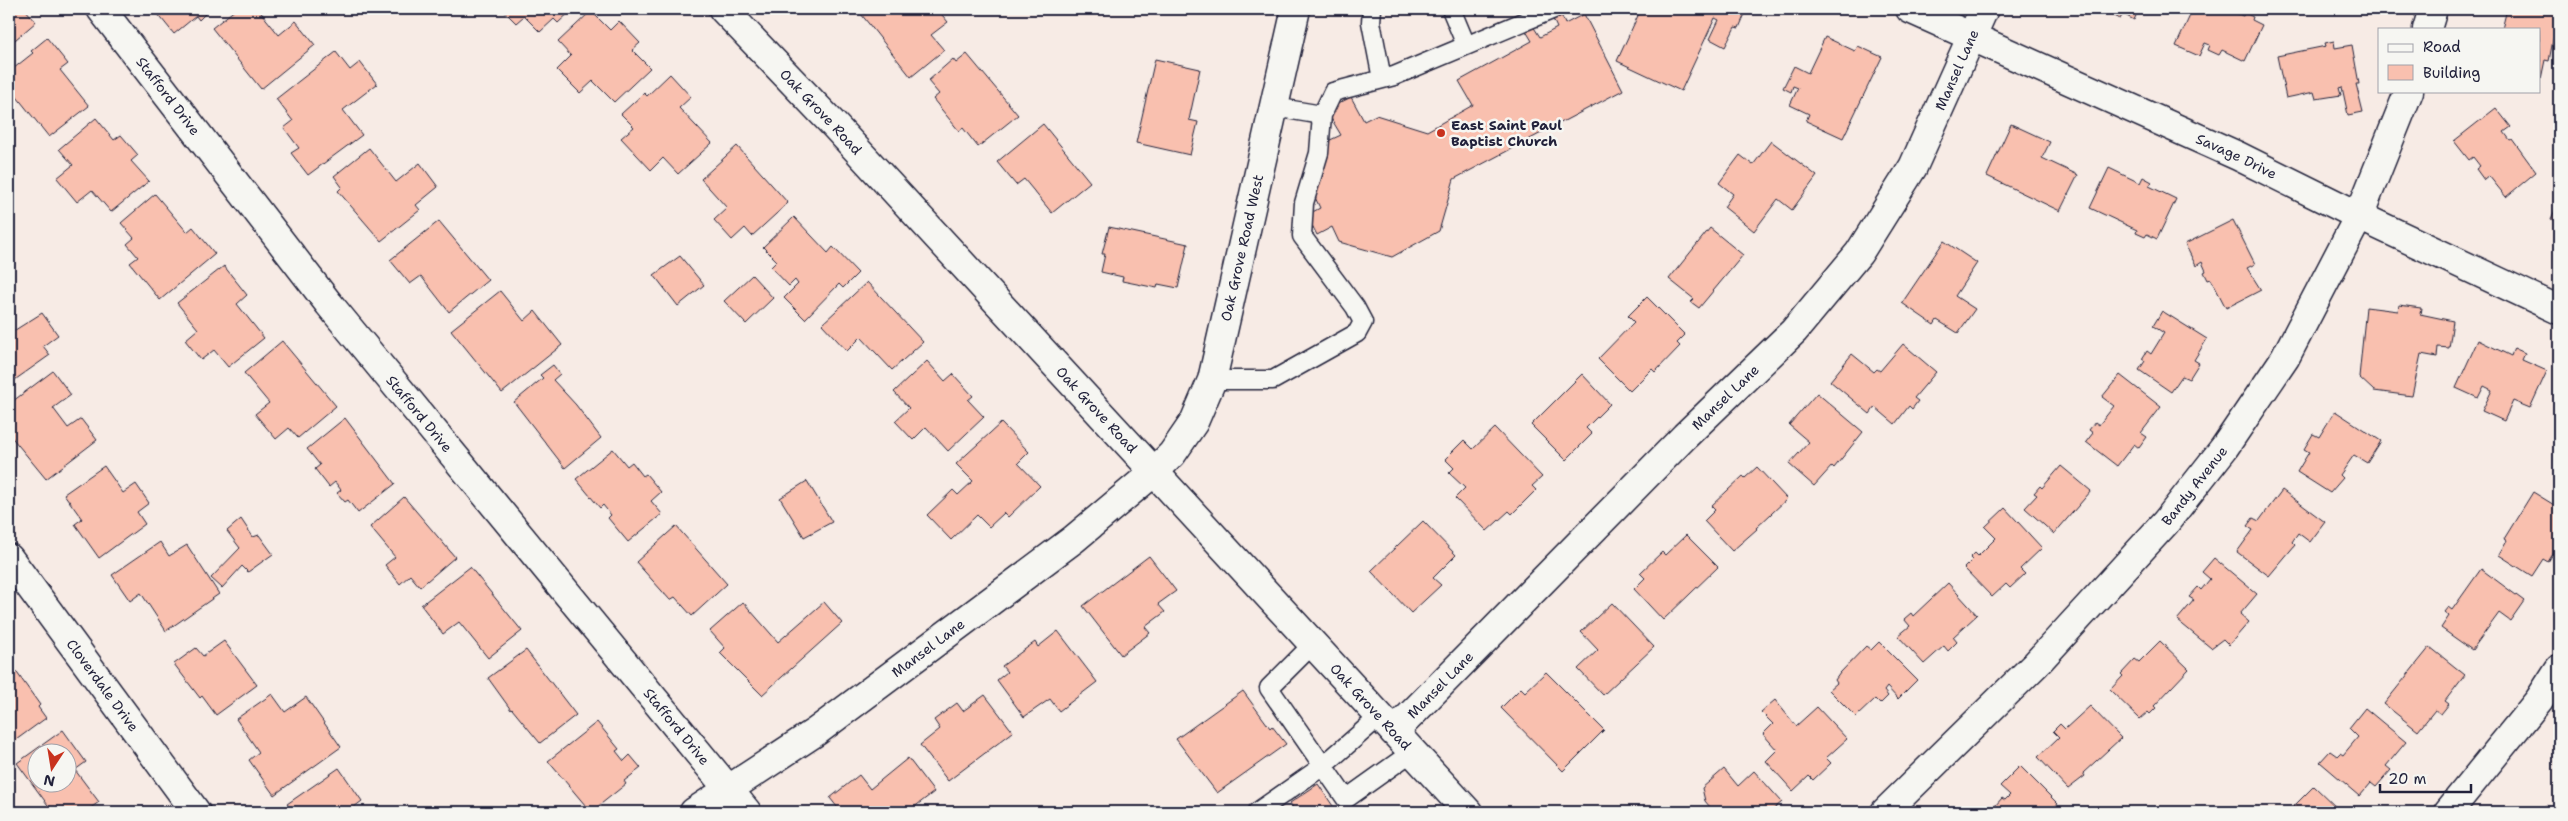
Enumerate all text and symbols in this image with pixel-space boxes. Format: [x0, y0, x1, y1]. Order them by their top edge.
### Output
street label: Mansel Lane [1931, 26, 1983, 113]
legend [2378, 28, 2540, 92]
text: Road [2423, 37, 2461, 57]
street label: Stafford Drive [132, 53, 204, 139]
text: Building [2423, 63, 2480, 83]
street label: Oak Grove Road [776, 65, 866, 159]
place label: East Saint Paul Baptist Church [1451, 116, 1562, 150]
marker: East Saint Paul Baptist Church [1435, 127, 1447, 139]
street label: Savage Drive [2193, 129, 2280, 183]
street label: Oak Grove Road West [1217, 173, 1267, 323]
street label: Mansel Lane [1688, 361, 1763, 434]
street label: Oak Grove Road [1052, 363, 1141, 457]
street label: Stafford Drive [382, 372, 456, 456]
street label: Bandy Avenue [2158, 442, 2231, 529]
street label: Mansel Lane [888, 615, 968, 681]
street label: Cloverdale Drive [63, 635, 143, 735]
street label: Mansel Lane [1403, 648, 1477, 722]
street label: Oak Grove Road [1326, 660, 1415, 754]
street label: Stafford Drive [640, 684, 714, 769]
north arrow [28, 744, 78, 794]
scale bar [2380, 761, 2472, 793]
text: 20 m [2388, 769, 2427, 789]
text: N [42, 771, 57, 791]

